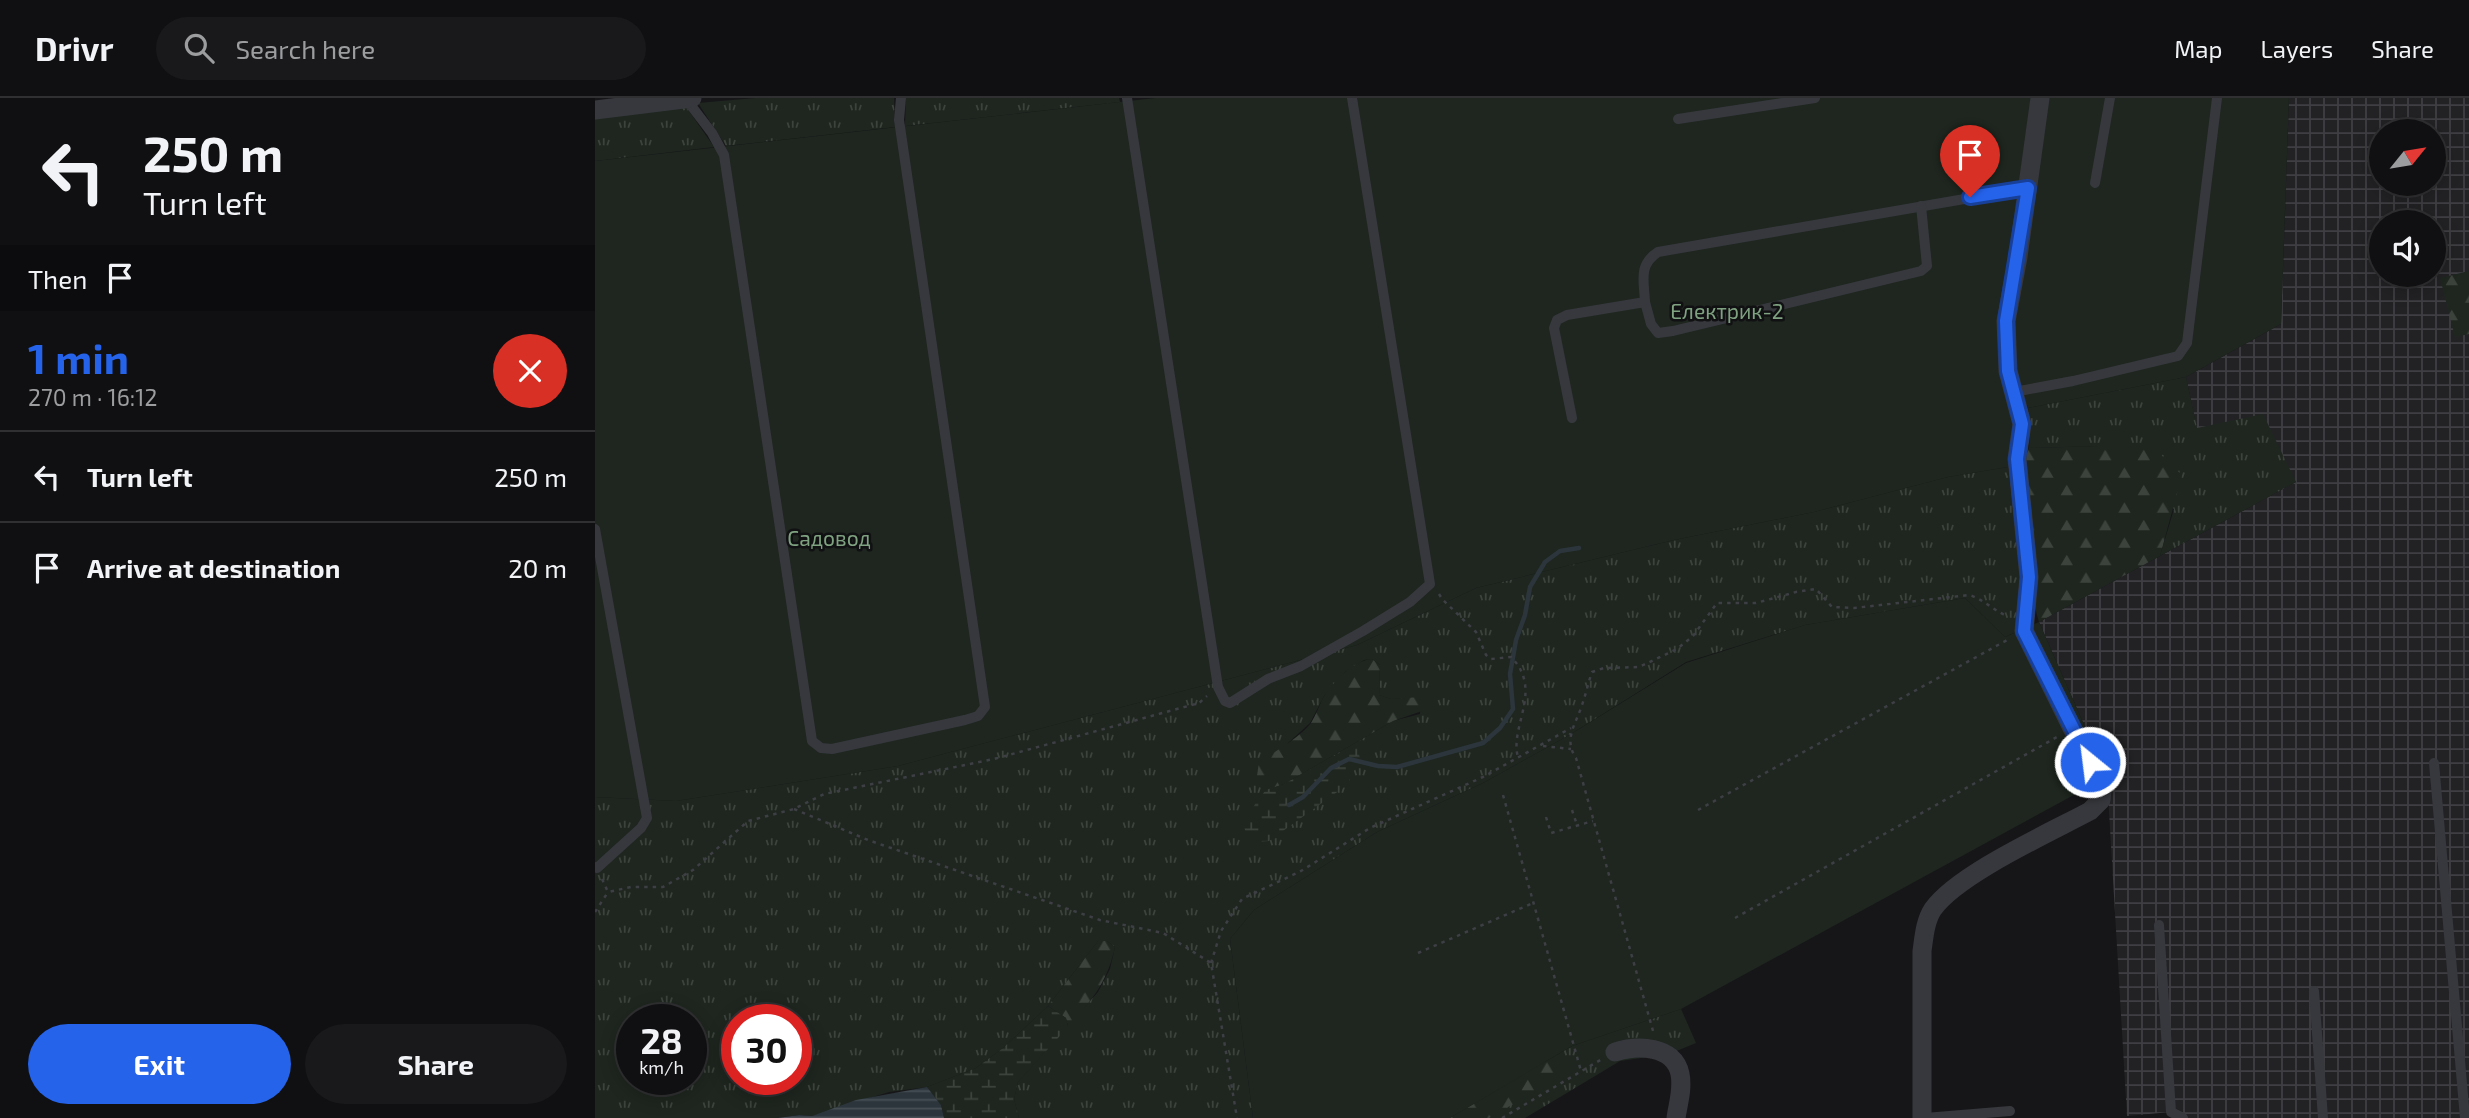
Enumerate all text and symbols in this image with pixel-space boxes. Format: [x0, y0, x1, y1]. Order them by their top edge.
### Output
search box [156, 17, 646, 80]
text: Drivr [35, 28, 114, 68]
icon: search [180, 29, 218, 67]
text: Search here [236, 33, 375, 64]
text: Map [2174, 34, 2222, 63]
text: Layers [2260, 34, 2333, 63]
text: Share [2371, 34, 2434, 63]
north arrow [2369, 119, 2447, 196]
map controls [2369, 119, 2446, 287]
text: 250 m [143, 123, 283, 182]
pin [1940, 125, 2000, 197]
icon: left [28, 126, 119, 217]
icon: arrive [1951, 136, 1989, 174]
text: Turn left [143, 183, 267, 221]
button: sound [2369, 210, 2446, 287]
icon: arrive [101, 259, 139, 297]
text: Then [28, 263, 87, 294]
park label: Електрик-2 [1670, 298, 1784, 323]
text: 1 min [28, 332, 129, 382]
button: close [493, 334, 567, 408]
text: 270 m · 16:12 [28, 383, 157, 411]
icon: left [28, 458, 66, 496]
text: Turn left [87, 461, 193, 492]
text: 250 m [494, 461, 567, 492]
park label: Садовод [787, 525, 871, 550]
icon: arrive [28, 549, 66, 587]
text: Arrive at destination [87, 552, 340, 583]
text: 20 m [508, 552, 567, 583]
position arrow [2053, 725, 2127, 799]
speed limit sign: 30 [721, 1004, 812, 1095]
text: 28 [640, 1019, 683, 1061]
button: Exit [28, 1024, 291, 1104]
button: Share [305, 1024, 567, 1104]
text: km/h [639, 1056, 684, 1078]

